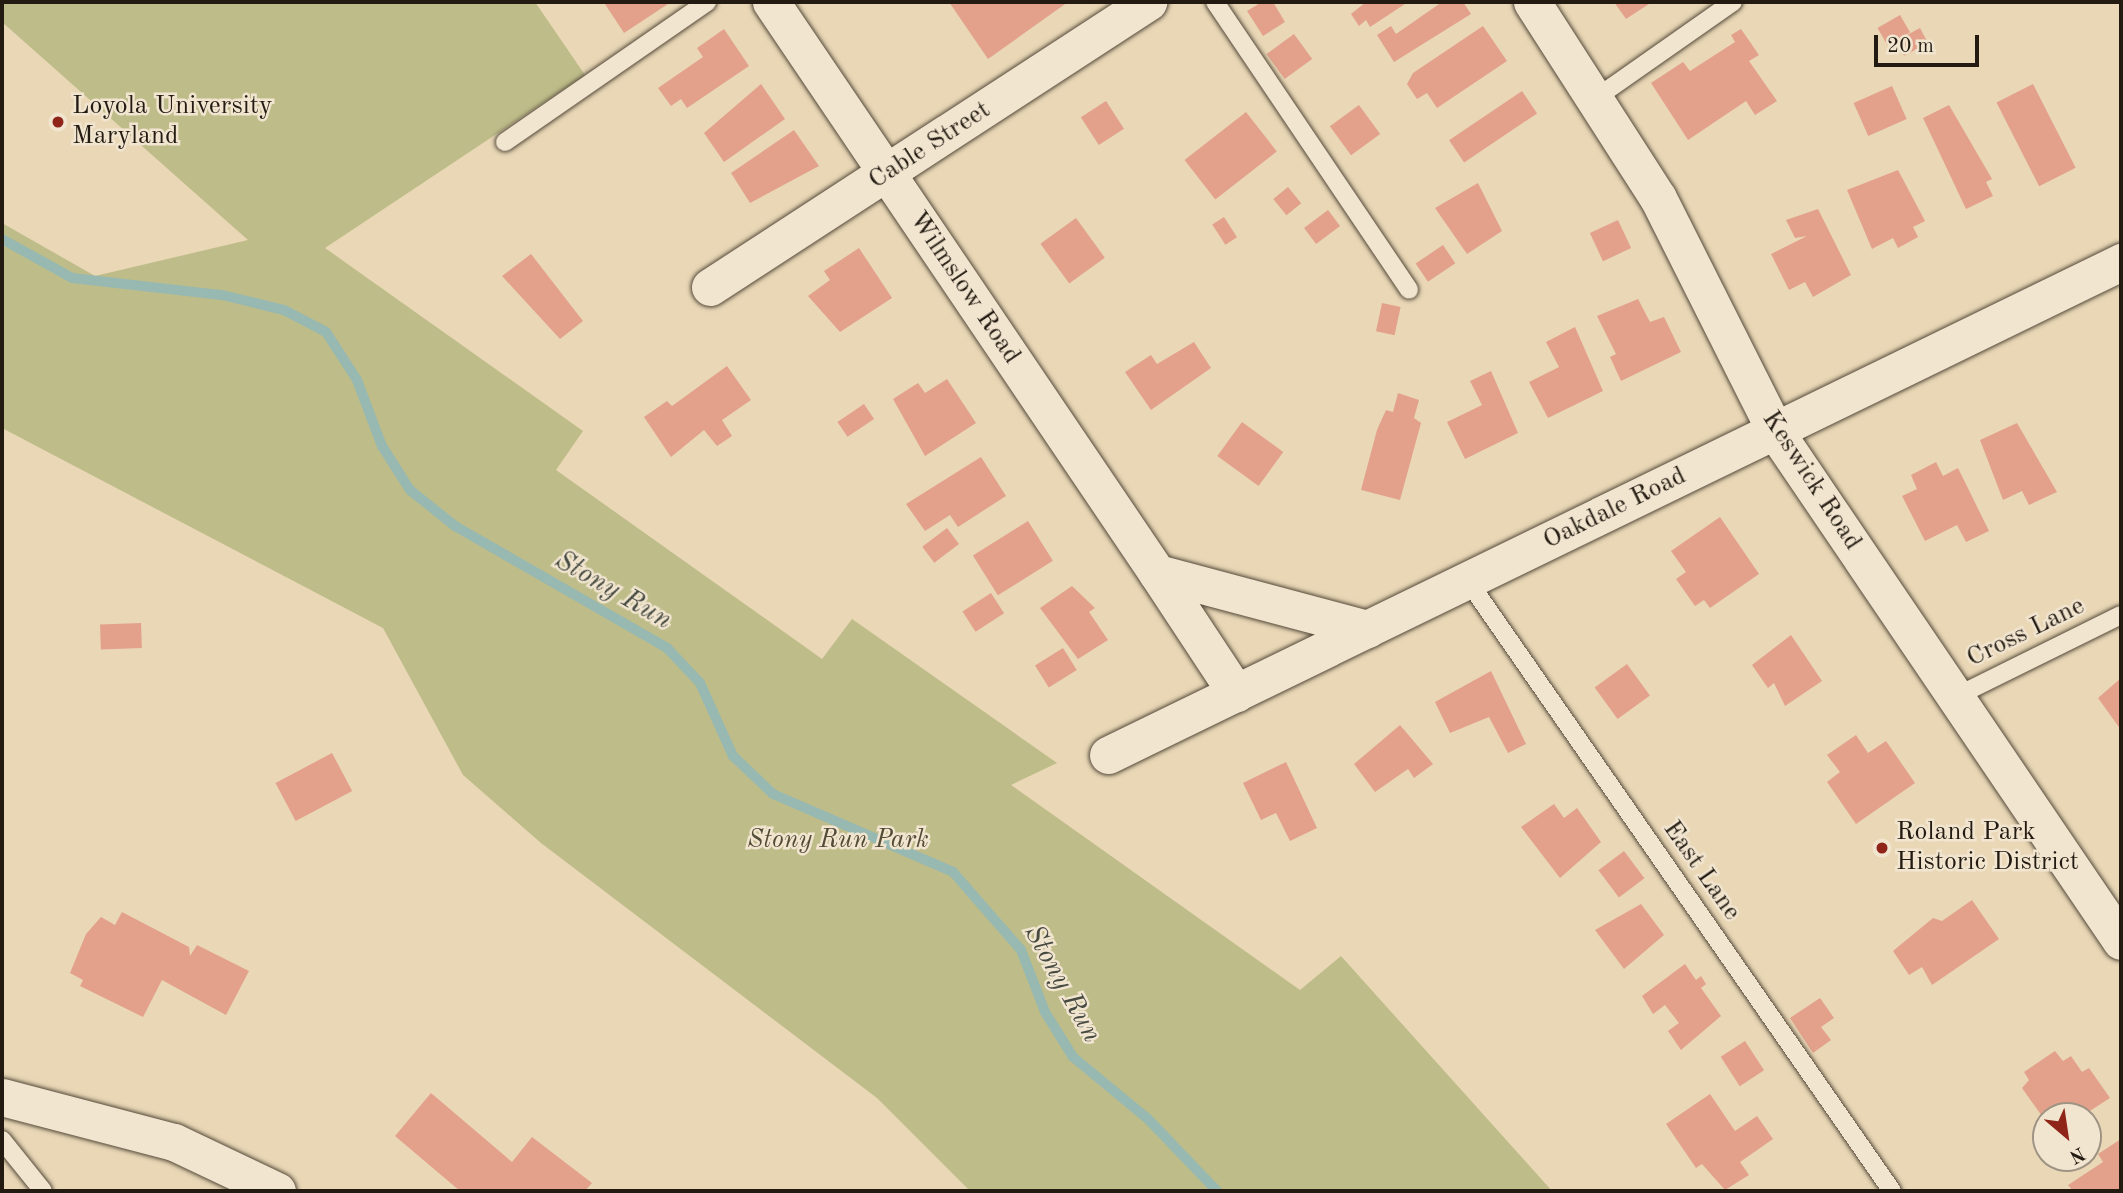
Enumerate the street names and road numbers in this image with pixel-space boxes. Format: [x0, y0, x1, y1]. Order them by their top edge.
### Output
street label: Cable Street [863, 95, 997, 197]
street label: Wilmslow Road [901, 206, 1027, 370]
street label: Keswick Road [1754, 405, 1868, 557]
street label: Oakdale Road [1538, 461, 1692, 557]
street label: Cross Lane [1962, 591, 2090, 675]
street label: East Lane [1655, 815, 1747, 927]

